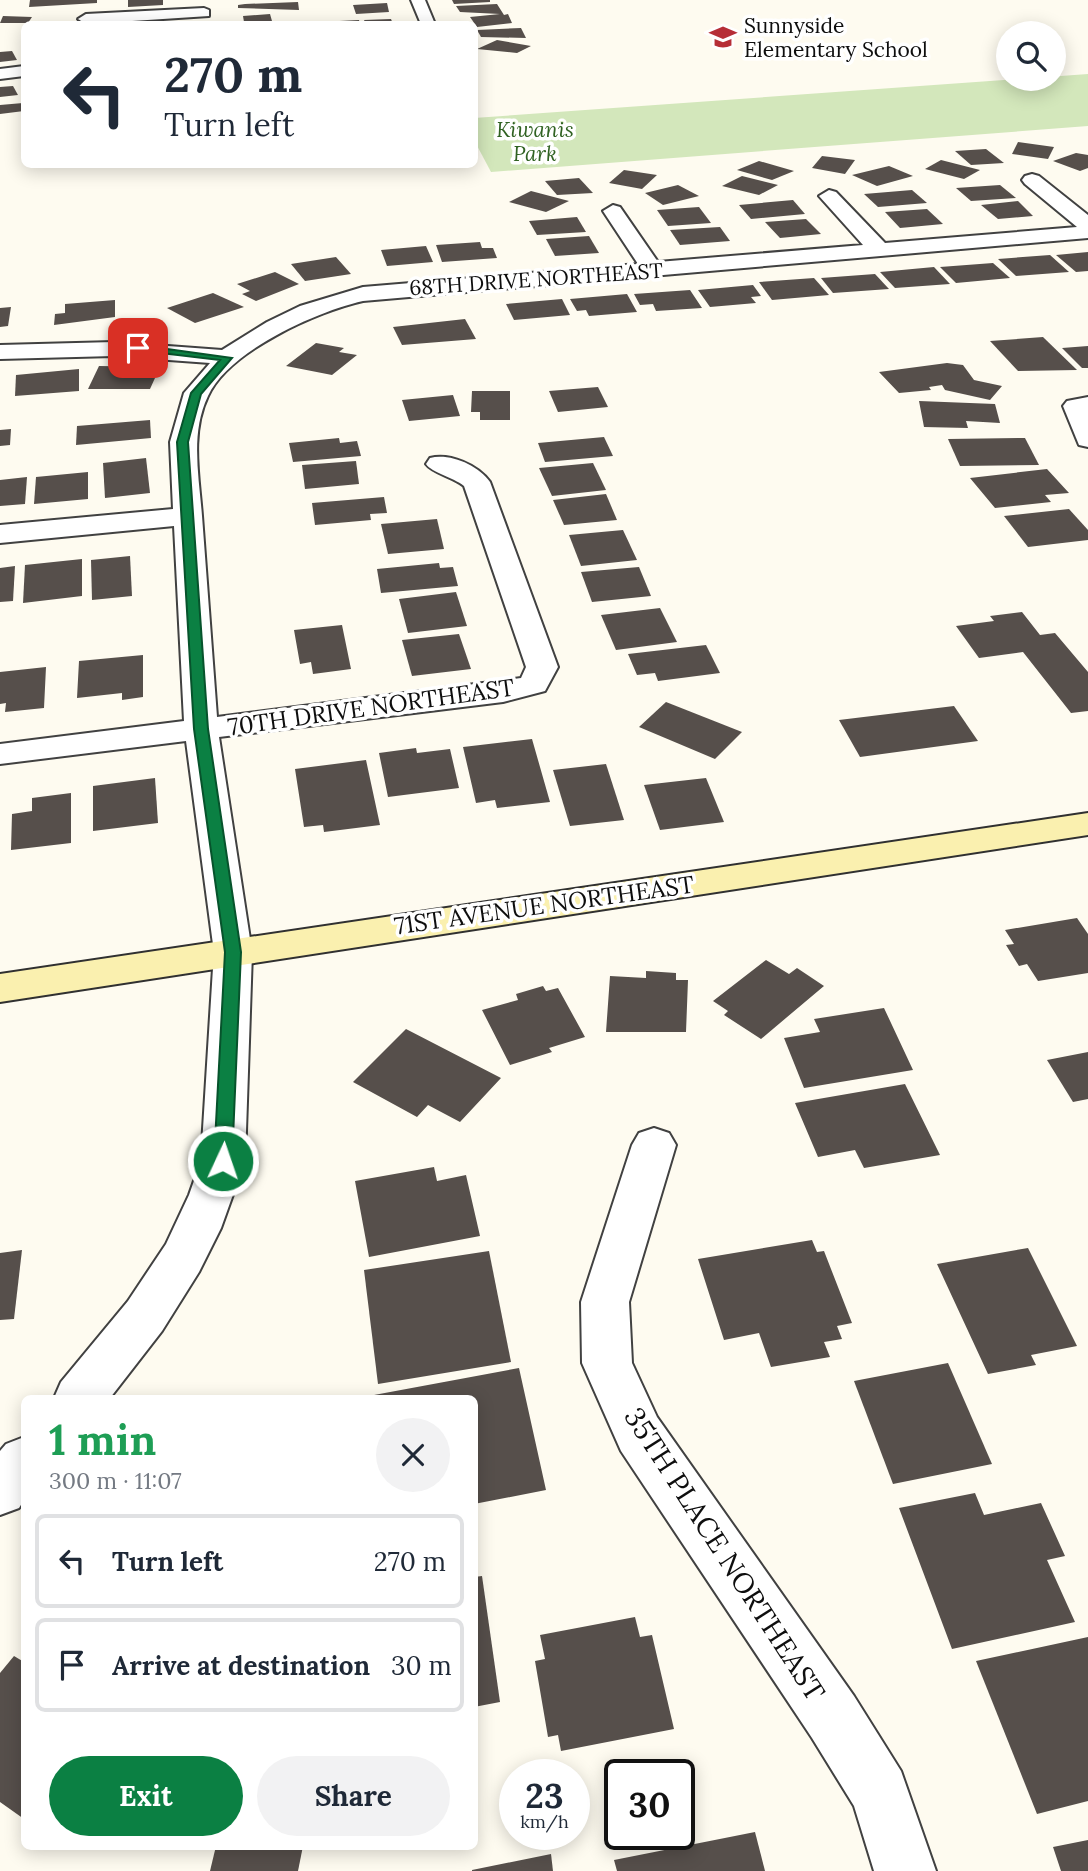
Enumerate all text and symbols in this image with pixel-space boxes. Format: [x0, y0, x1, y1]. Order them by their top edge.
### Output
place label: Sunnyside Elementary School [744, 12, 928, 63]
map controls [996, 21, 1066, 91]
button: search [996, 21, 1066, 91]
school or university icon: Sunnyside Elementary School [708, 22, 738, 52]
text: 270 m [164, 43, 302, 105]
icon: left [49, 49, 140, 140]
text: Turn left [164, 104, 294, 145]
park label: Kiwanis Park [496, 116, 574, 167]
street label: 68TH DRIVE NORTHEAST [408, 257, 664, 301]
pin [108, 318, 168, 378]
icon: arrive [119, 329, 157, 367]
street label: 70TH DRIVE NORTHEAST [226, 672, 516, 742]
street label: 71ST AVENUE NORTHEAST [392, 869, 696, 941]
position arrow [186, 1124, 260, 1198]
street label: 35TH PLACE NORTHEAST [617, 1401, 833, 1707]
text: 1 min [49, 1413, 156, 1467]
button: close [376, 1418, 450, 1492]
text: 300 m · 11:07 [49, 1466, 182, 1495]
icon: left [53, 1542, 91, 1580]
text: Turn left [112, 1545, 223, 1578]
text: 270 m [374, 1545, 446, 1578]
icon: arrive [53, 1646, 91, 1684]
text: Arrive at destination [112, 1649, 370, 1682]
text: 30 m [391, 1649, 452, 1682]
button: Exit [49, 1756, 243, 1836]
button: Share [257, 1756, 450, 1836]
speed limit sign: 30 [604, 1759, 695, 1850]
text: 23 [525, 1773, 564, 1818]
text: km/h [520, 1810, 569, 1833]

